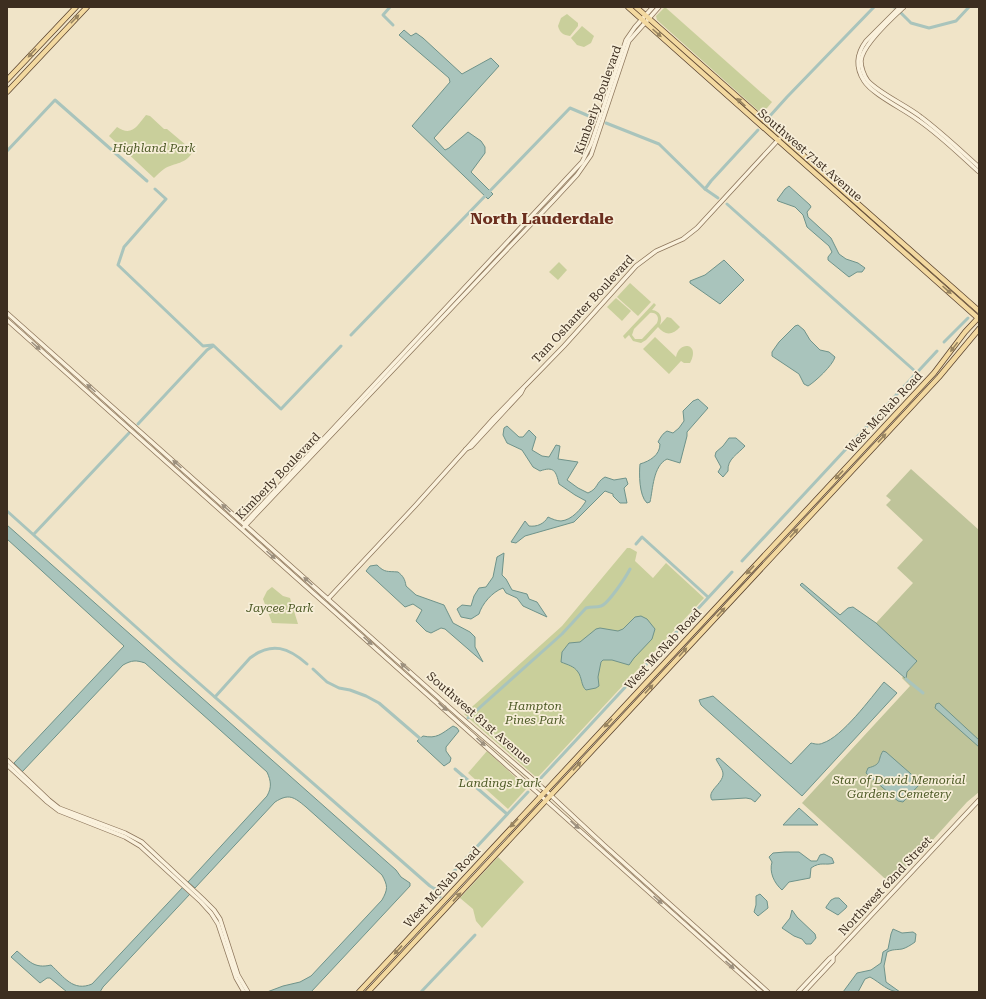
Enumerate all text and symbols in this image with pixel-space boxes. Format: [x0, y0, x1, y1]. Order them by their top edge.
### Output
one-way arrow [70, 14, 80, 24]
one-way arrow [652, 28, 661, 37]
street label: Kimberly Boulevard [572, 43, 624, 157]
one-way arrow [28, 48, 37, 58]
one-way arrow [736, 97, 747, 106]
street label: Southwest 71st Avenue [755, 106, 865, 204]
park label: Highland Park [112, 141, 196, 155]
district label: North Lauderdale [470, 209, 614, 228]
street label: Tam Oshanter Boulevard [529, 252, 637, 366]
one-way arrow [942, 285, 952, 294]
one-way arrow [31, 341, 41, 350]
one-way arrow [950, 342, 958, 352]
street label: West McNab Road [843, 368, 925, 455]
one-way arrow [86, 383, 96, 393]
street label: Kimberly Boulevard [233, 429, 323, 522]
one-way arrow [878, 433, 887, 443]
one-way arrow [171, 459, 182, 468]
one-way arrow [834, 470, 844, 480]
one-way arrow [221, 503, 231, 512]
one-way arrow [789, 528, 799, 538]
one-way arrow [266, 550, 276, 559]
one-way arrow [746, 565, 755, 575]
one-way arrow [304, 577, 313, 586]
park label: Jaycee Park [245, 601, 314, 615]
street label: West McNab Road [622, 605, 704, 692]
one-way arrow [716, 607, 725, 617]
one-way arrow [363, 636, 373, 646]
one-way arrow [679, 646, 688, 657]
one-way arrow [400, 663, 411, 672]
street label: Southwest 81st Avenue [424, 669, 534, 767]
one-way arrow [644, 684, 653, 694]
park label: Hampton Pines Park [504, 699, 565, 727]
one-way arrow [438, 703, 448, 712]
one-way arrow [603, 718, 612, 728]
one-way arrow [477, 737, 486, 746]
one-way arrow [572, 761, 582, 771]
park label: Star of David Memorial Gardens Cemetery [832, 773, 966, 801]
park label: Landings Park [458, 776, 542, 790]
one-way arrow [510, 818, 519, 828]
one-way arrow [570, 821, 580, 830]
street label: Northwest 62nd Street [836, 833, 935, 938]
street label: West McNab Road [401, 843, 483, 930]
one-way arrow [452, 892, 461, 901]
one-way arrow [654, 895, 663, 904]
one-way arrow [393, 945, 402, 955]
one-way arrow [725, 960, 735, 969]

